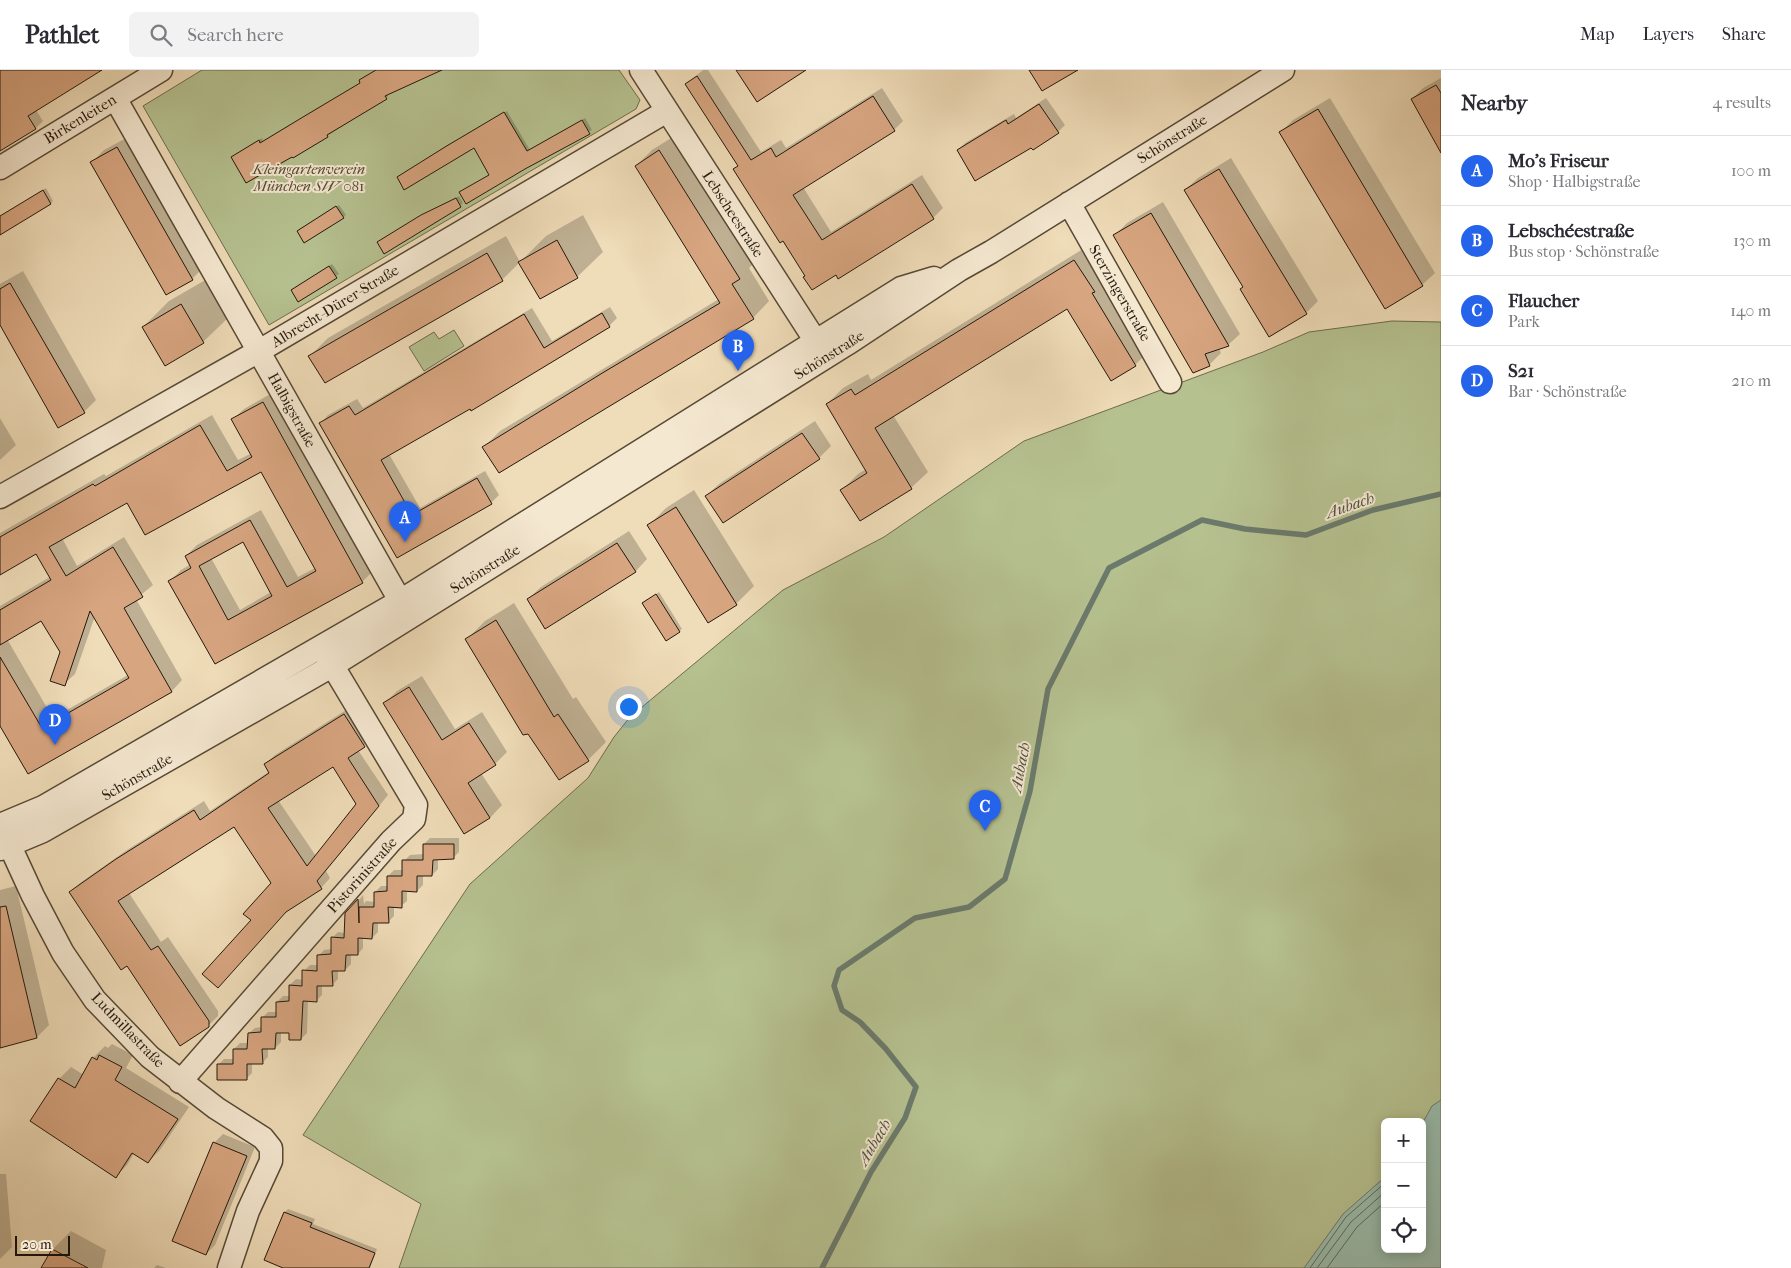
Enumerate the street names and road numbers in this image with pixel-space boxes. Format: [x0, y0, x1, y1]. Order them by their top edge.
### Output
street label: Birkenleiten [41, 90, 120, 148]
street label: Schönstraße [1134, 110, 1211, 167]
street label: Lebscheestraße [698, 167, 768, 261]
street label: Sterzingerstraße [1085, 242, 1155, 345]
street label: Albrecht-Dürer-Straße [267, 261, 402, 352]
street label: Schönstraße [791, 326, 868, 383]
street label: Halbigstraße [264, 369, 320, 451]
street label: Schönstraße [447, 540, 524, 597]
street label: Schönstraße [98, 749, 176, 804]
street label: Pistorinistraße [323, 833, 401, 917]
street label: Ludmillastraße [88, 989, 169, 1072]

